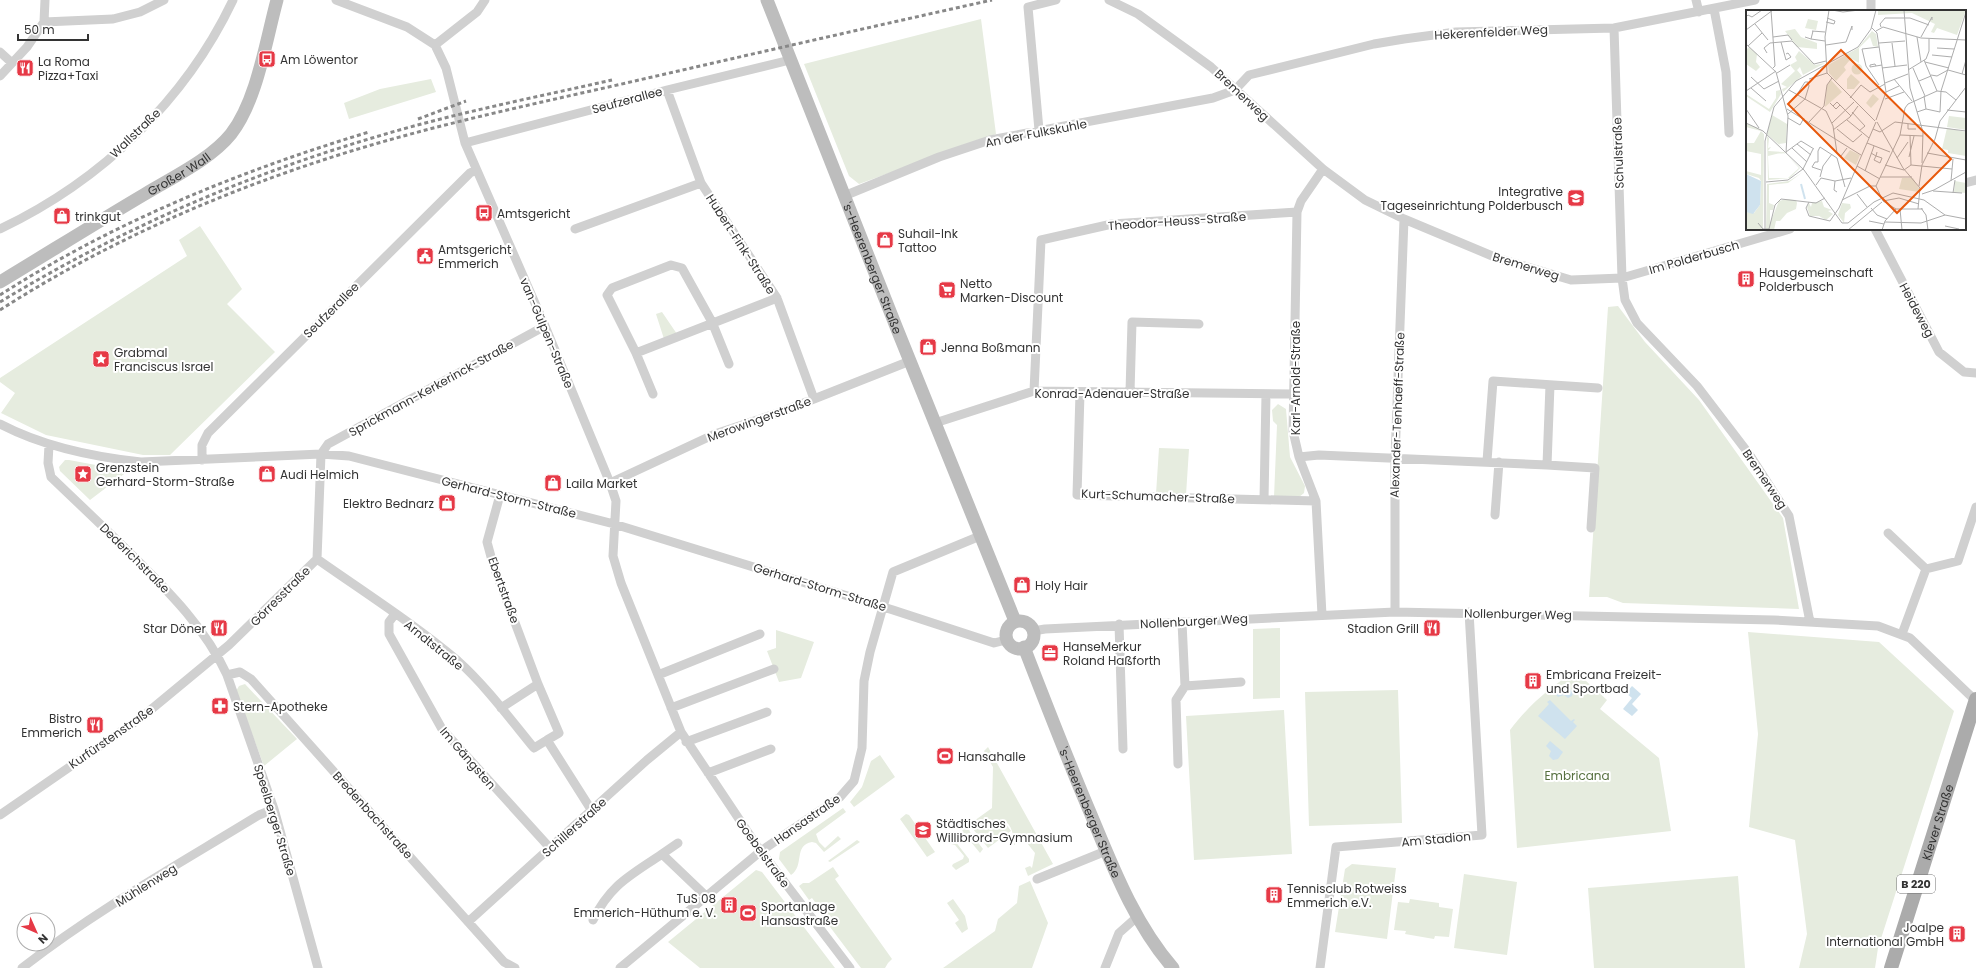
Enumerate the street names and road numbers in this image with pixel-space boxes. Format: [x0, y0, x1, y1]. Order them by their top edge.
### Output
street label: Hekerenfelder Weg [1434, 21, 1548, 43]
street label: Bremerweg [1211, 65, 1273, 125]
street label: Seufzerallee [590, 82, 664, 118]
street label: Wallstraße [106, 104, 164, 162]
street label: An der Fulkskuhle [984, 115, 1088, 151]
street label: Schulstraße [1608, 117, 1628, 189]
street label: Großer Wall [144, 148, 214, 199]
street label: Hubert-Fink-Straße [702, 191, 780, 297]
street label: 's-Heerenberger Straße [839, 199, 907, 336]
street label: Theodor-Heuss-Straße [1107, 208, 1247, 234]
street label: Im Polderbusch [1647, 236, 1741, 278]
street label: Bremerweg [1491, 248, 1561, 284]
street label: van-Gülpen-Straße [516, 275, 578, 391]
street label: Seufzerallee [299, 278, 363, 342]
street label: Heideweg [1895, 280, 1939, 340]
street label: Karl-Arnold-Straße [1287, 321, 1304, 435]
street label: Alexander-Tenhaeff-Straße [1386, 332, 1408, 498]
street label: Sprickmann-Kerkerinck-Straße [346, 335, 516, 441]
street label: Konrad-Adenauer-Straße [1034, 385, 1190, 402]
street label: Merowingerstraße [705, 392, 813, 446]
street label: Bremerweg [1739, 446, 1791, 512]
street label: Gerhard-Storm-Straße [440, 472, 578, 522]
street label: Kurt-Schumacher-Straße [1081, 485, 1235, 507]
street label: Dederichstraße [96, 519, 174, 597]
street label: Ebertstraße [484, 554, 524, 626]
street label: Gerhard-Storm-Straße [751, 559, 889, 615]
street label: Görresstraße [246, 562, 314, 630]
street label: Nollenburger Weg [1464, 605, 1572, 623]
street label: Nollenburger Weg [1140, 610, 1248, 632]
street label: Arndtstraße [401, 616, 467, 674]
street label: Kurfürstenstraße [65, 701, 157, 773]
street label: Im Gängsten [436, 723, 500, 793]
street label: 's-Heerenberger Straße [1055, 744, 1125, 881]
street label: Speelberger Straße [250, 762, 300, 878]
street label: Bredenbachstraße [329, 767, 417, 863]
street label: Klever Straße [1917, 782, 1957, 862]
street label: Hansastraße [770, 790, 844, 848]
street label: Schillerstraße [538, 793, 610, 861]
street label: Goebelstraße [732, 815, 794, 891]
street label: Am Stadion [1401, 827, 1471, 851]
street label: Mühlenweg [112, 859, 180, 911]
road number: B 220 [1897, 875, 1935, 893]

